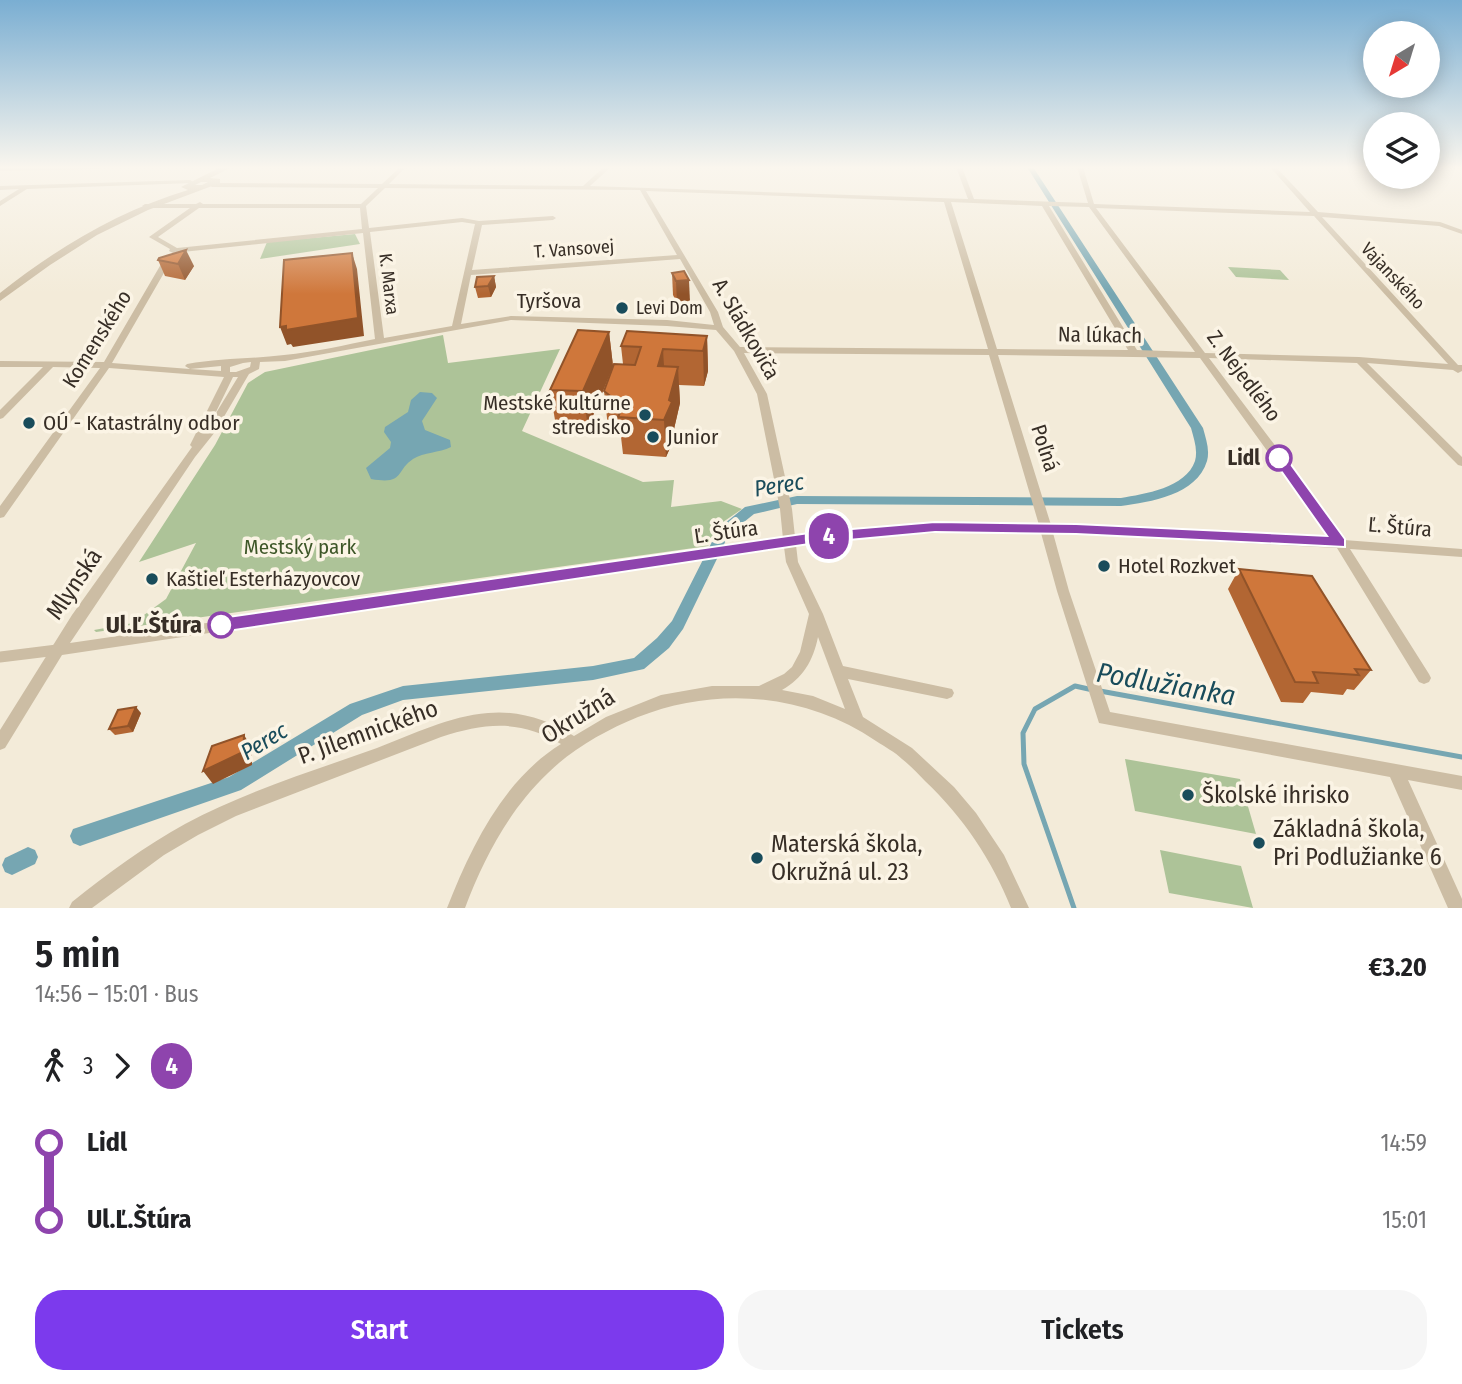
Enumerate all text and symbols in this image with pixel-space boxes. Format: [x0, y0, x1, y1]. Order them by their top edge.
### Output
north arrow [1363, 21, 1440, 98]
map controls [1363, 21, 1440, 189]
button: layers [1363, 112, 1440, 189]
street label: T. Vansovej [533, 235, 615, 263]
street label: Vajanského [1356, 238, 1430, 314]
street label: K. Marxa [374, 252, 404, 316]
street label: A. Sládkoviča [707, 274, 785, 384]
street label: Komenského [57, 285, 137, 393]
street label: Tyršova [517, 288, 581, 314]
place label: Levi Dom [636, 297, 703, 319]
marker: Levi Dom [614, 300, 630, 316]
street label: Na lúkach [1058, 321, 1142, 349]
street label: Z. Nejedlého [1201, 325, 1287, 427]
place label: Mestské kultúrne stredisko [483, 390, 631, 440]
marker: Mestské kultúrne stredisko [637, 407, 653, 423]
place label: OÚ - Katastrálny odbor [43, 410, 240, 436]
marker: OÚ - Katastrálny odbor [21, 415, 37, 431]
street label: Poľná [1025, 421, 1065, 475]
place label: Junior [667, 424, 719, 450]
marker: Junior [645, 429, 661, 445]
place label: Lidl [1228, 445, 1260, 471]
marker: Lidl [1266, 445, 1292, 471]
water label: Perec [752, 467, 807, 503]
street label: Ľ. Štúra [1367, 511, 1433, 543]
line badge: 4 [806, 513, 852, 559]
street label: Ľ. Štúra [693, 515, 759, 549]
text: 4 [823, 522, 835, 550]
park label: Mestský park [244, 534, 356, 560]
street label: Mlynská [40, 543, 108, 625]
place label: Hotel Rozkvet [1118, 553, 1236, 579]
marker: Hotel Rozkvet [1096, 558, 1112, 574]
place label: Kaštieľ Esterházyovcov [166, 566, 361, 592]
marker: Kaštieľ Esterházyovcov [144, 571, 160, 587]
place label: Ul.Ľ.Štúra [106, 610, 202, 639]
marker: Ul.Ľ.Štúra [208, 612, 234, 638]
water label: Podlužianka [1094, 656, 1238, 712]
street label: Okružná [536, 683, 620, 749]
street label: P. Jilemnického [294, 694, 442, 770]
water label: Perec [235, 716, 294, 766]
place label: Školské ihrisko [1202, 780, 1350, 809]
marker: Školské ihrisko [1180, 787, 1196, 803]
place label: Základná škola, Pri Podlužianke 6 [1273, 815, 1442, 871]
place label: Materská škola, Okružná ul. 23 [771, 830, 923, 886]
marker: Základná škola, Pri Podlužianke 6 [1251, 835, 1267, 851]
marker: Materská škola, Okružná ul. 23 [749, 850, 765, 866]
text: 5 min [35, 931, 120, 977]
text: €3.20 [1369, 952, 1427, 983]
text: 14:56 – 15:01 · Bus [35, 980, 199, 1008]
icon: walk [35, 1047, 73, 1085]
icon: forward [103, 1047, 141, 1085]
text: 3 [83, 1052, 93, 1080]
text: 4 [165, 1052, 178, 1080]
text: Lidl [87, 1127, 127, 1158]
text: 14:59 [1381, 1129, 1427, 1157]
text: Ul.Ľ.Štúra [87, 1204, 191, 1235]
text: 15:01 [1382, 1206, 1427, 1234]
button: Start [35, 1290, 724, 1370]
button: Tickets [738, 1290, 1427, 1370]

